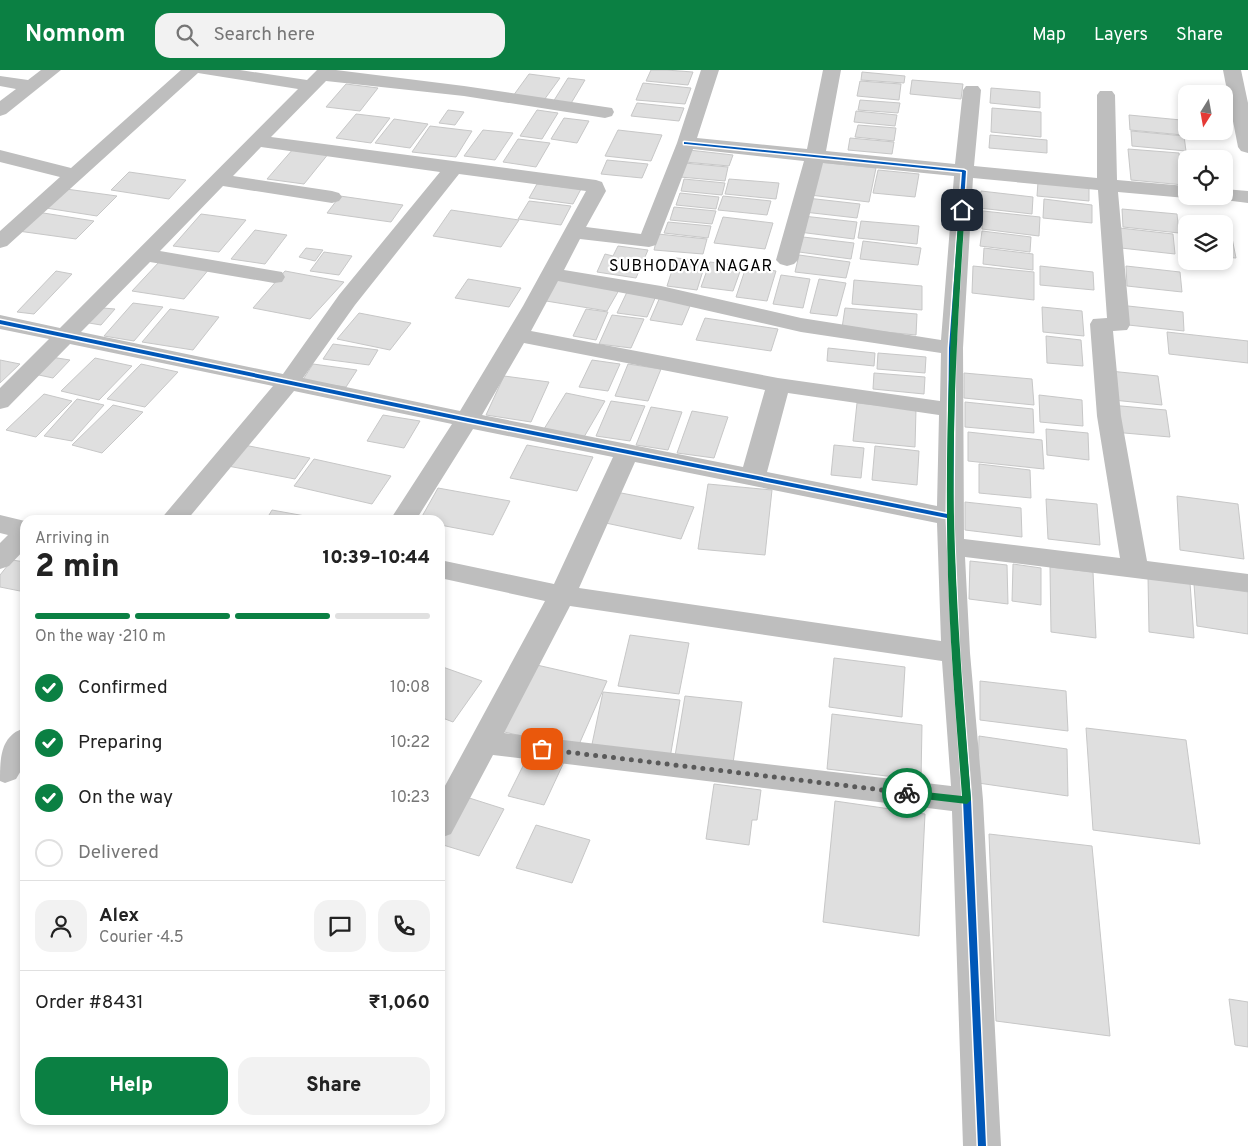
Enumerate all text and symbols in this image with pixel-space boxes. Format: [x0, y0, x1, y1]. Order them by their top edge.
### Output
search box [155, 13, 505, 58]
text: Nomnom [25, 20, 125, 50]
icon: search [173, 21, 201, 49]
text: Search here [213, 23, 315, 47]
text: Map [1032, 24, 1066, 47]
text: Layers [1094, 24, 1148, 47]
text: Share [1176, 24, 1223, 47]
north arrow [1178, 85, 1232, 140]
map controls [1178, 85, 1233, 270]
button: locate [1178, 150, 1233, 205]
pin [941, 189, 983, 231]
icon: home [948, 196, 976, 224]
button: layers [1178, 215, 1233, 270]
district label: SUBHODAYA NAGAR [609, 257, 773, 277]
text: Arriving in [35, 529, 110, 549]
text: 10:39–10:44 [322, 546, 430, 570]
text: 2 min [35, 548, 120, 588]
text: On the way · 210 m [35, 627, 166, 647]
icon: check [35, 674, 63, 702]
text: Confirmed [78, 676, 168, 700]
text: 10:08 [390, 678, 430, 698]
pin [521, 728, 563, 770]
icon: check [35, 729, 63, 757]
text: Preparing [78, 731, 162, 755]
text: 10:22 [391, 733, 430, 753]
icon: bag [528, 735, 556, 763]
courier [882, 768, 932, 818]
icon: bike [893, 779, 921, 807]
icon: check [35, 784, 63, 812]
text: On the way [78, 786, 173, 810]
text: 10:23 [391, 788, 430, 808]
text: Delivered [78, 841, 159, 865]
button: person [35, 900, 87, 952]
button: chat [314, 900, 366, 952]
button: phone [378, 900, 430, 952]
text: Alex [99, 904, 139, 928]
text: Courier · 4.5 [99, 928, 184, 948]
text: Order #8431 [35, 991, 144, 1015]
text: ₹1,060 [368, 991, 430, 1015]
button: Help [35, 1057, 228, 1115]
button: Share [238, 1057, 430, 1115]

